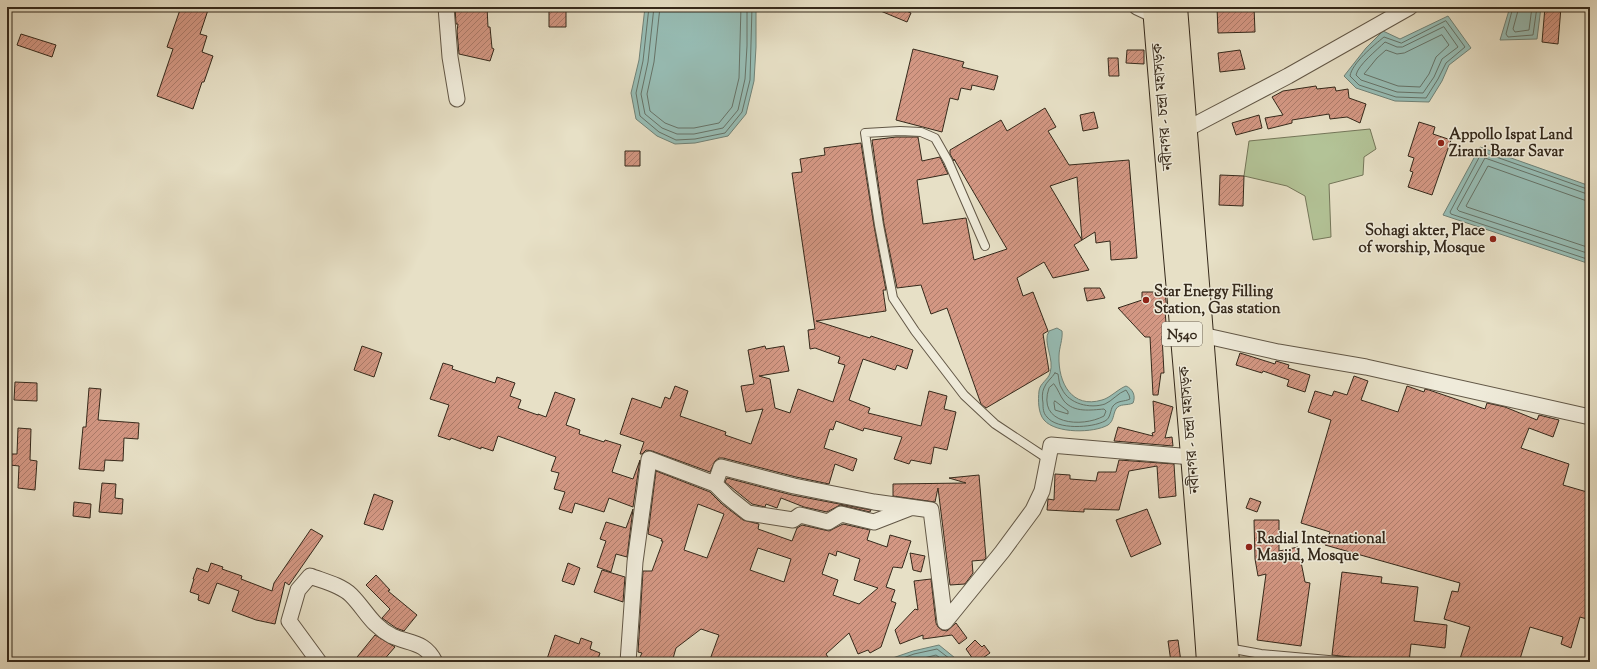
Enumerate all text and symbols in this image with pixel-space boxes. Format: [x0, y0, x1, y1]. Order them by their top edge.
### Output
street label: নবীনগর - চন্দ্রা মহাসড়ক [1147, 42, 1180, 172]
place label: Appollo Ispat Land Zirani Bazar Savar [1449, 125, 1573, 163]
marker: Appollo Ispat Land Zirani Bazar Savar [1436, 138, 1446, 148]
place label: Sohagi akter, Place of worship, Mosque [1359, 221, 1485, 259]
marker: Sohagi akter, Place of worship, Mosque [1488, 234, 1498, 244]
place label: Star Energy Filling Station, Gas station [1154, 282, 1281, 320]
marker: Star Energy Filling Station, Gas station [1141, 295, 1151, 305]
road number: N540 [1162, 322, 1202, 346]
street label: নবীনগর - চন্দ্রা মহাসড়ক [1174, 365, 1207, 495]
place label: Radial International Masjid, Mosque [1257, 529, 1387, 567]
marker: Radial International Masjid, Mosque [1244, 542, 1254, 552]

